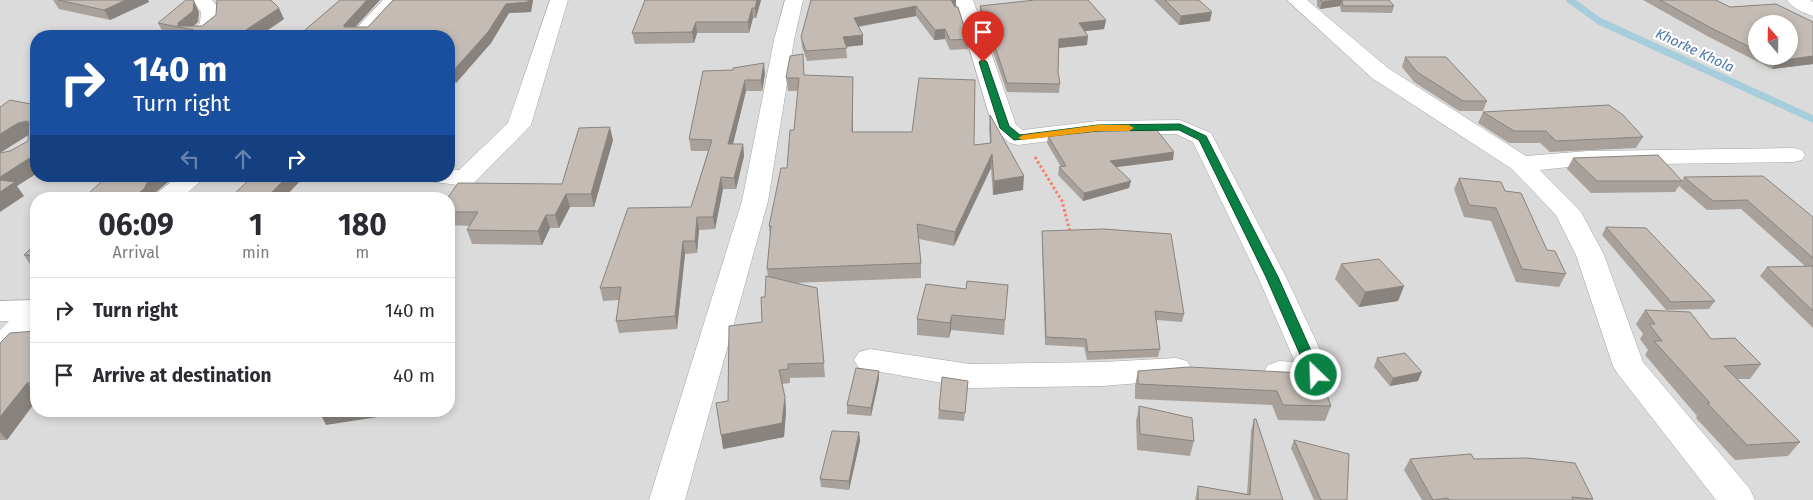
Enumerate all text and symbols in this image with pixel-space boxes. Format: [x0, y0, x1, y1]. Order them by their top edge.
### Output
pin [962, 11, 1004, 62]
north arrow [1748, 15, 1798, 65]
map controls [1748, 15, 1798, 65]
icon: arrive [969, 18, 997, 46]
water label: Khorke Khola [1653, 25, 1737, 76]
text: 140 m [133, 48, 227, 90]
icon: right [50, 50, 115, 115]
text: Turn right [133, 90, 230, 117]
icon: left [176, 145, 204, 173]
icon: ahead [229, 145, 257, 173]
icon: right [282, 145, 310, 173]
text: 06:09 [98, 207, 174, 243]
text: 1 [249, 207, 263, 243]
text: 180 [338, 207, 387, 243]
text: Arrival [113, 243, 160, 262]
text: min [242, 243, 270, 262]
text: m [356, 243, 369, 262]
icon: right [50, 296, 78, 324]
text: Turn right [93, 299, 178, 322]
text: 140 m [385, 299, 435, 322]
position arrow [1289, 348, 1341, 400]
icon: arrive [50, 361, 78, 389]
text: Arrive at destination [93, 364, 272, 387]
text: 40 m [393, 364, 435, 387]

